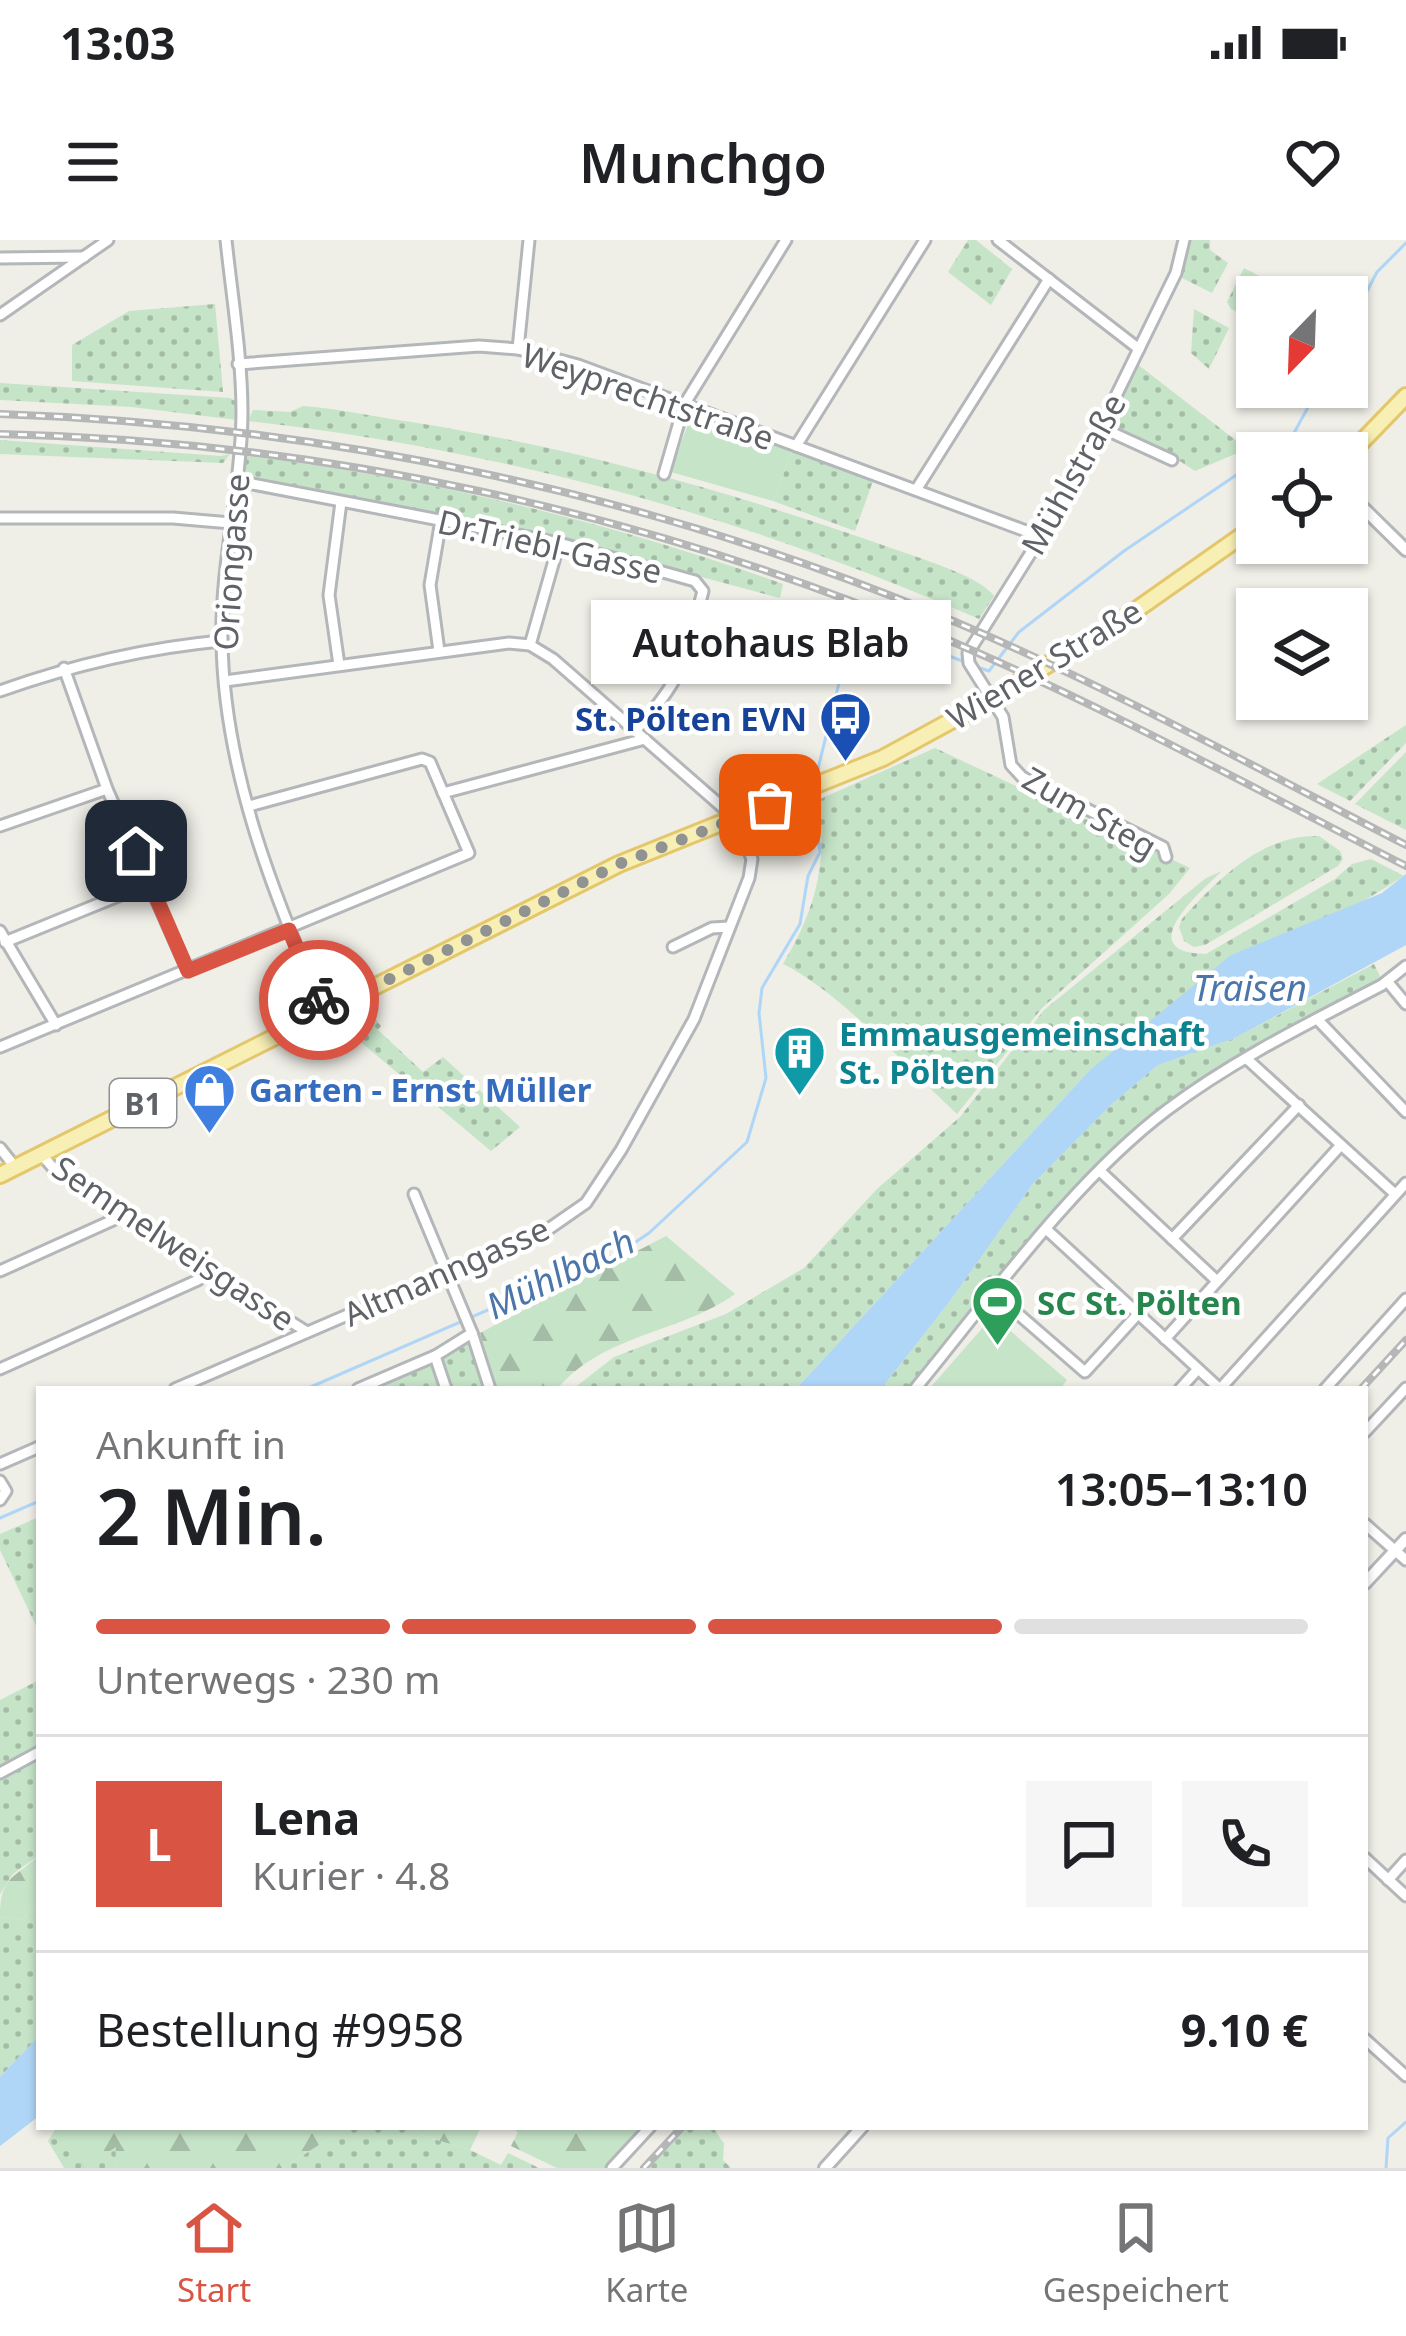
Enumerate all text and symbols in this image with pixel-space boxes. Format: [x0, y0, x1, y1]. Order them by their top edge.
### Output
text: 13:03 [60, 12, 176, 73]
text: Munchgo [579, 125, 827, 199]
icon: menu [60, 129, 126, 195]
icon: heart [1280, 129, 1346, 195]
north arrow [1236, 276, 1368, 408]
map controls [1236, 276, 1368, 720]
street label: Weyprechtstraße [516, 332, 780, 460]
street label: Mühlstraße [1010, 385, 1136, 563]
button: locate [1236, 432, 1368, 564]
street label: Oriongasse [202, 472, 260, 652]
street label: Dr.Triebl-Gasse [434, 498, 666, 594]
street label: Wiener Straße [938, 588, 1150, 740]
button: layers [1236, 588, 1368, 720]
callout: Autohaus Blab [590, 601, 950, 685]
text: Autohaus Blab [633, 615, 909, 668]
bus stop icon: St. Pölten EVN [818, 690, 874, 764]
place label: St. Pölten EVN [575, 696, 807, 741]
pin [719, 754, 821, 856]
street label: Zum Steg [1015, 756, 1165, 868]
icon: bag [737, 772, 803, 838]
pin [85, 800, 187, 902]
icon: home [103, 818, 169, 884]
courier [259, 940, 379, 1060]
water label: Traisen [1193, 963, 1307, 1012]
icon: bike [286, 967, 352, 1033]
place label: Emmausgemeinschaft St. Pölten [839, 1011, 1205, 1094]
building icon: Emmausgemeinschaft St. Pölten [772, 1024, 828, 1098]
shop icon: Garten - Ernst Müller [182, 1061, 238, 1135]
place label: Garten - Ernst Müller [249, 1067, 592, 1112]
road number: B1 [110, 1079, 176, 1127]
street label: Semmelweisgasse [44, 1145, 304, 1341]
street label: Altmanngasse [336, 1206, 556, 1336]
water label: Mühlbach [477, 1216, 643, 1330]
sports icon: SC St. Pölten [970, 1274, 1026, 1348]
place label: SC St. Pölten [1037, 1280, 1242, 1325]
text: Ankunft in [96, 1417, 286, 1470]
text: 13:05–13:10 [1055, 1458, 1308, 1519]
text: 2 Min. [96, 1462, 327, 1568]
text: Unterwegs · 230 m [96, 1652, 440, 1705]
button: chat [1026, 1781, 1152, 1907]
button: phone [1182, 1781, 1308, 1907]
text: Lena [252, 1787, 360, 1848]
text: L [146, 1813, 172, 1874]
text: Kurier · 4.8 [252, 1848, 450, 1901]
text: Bestellung #9958 [96, 1999, 464, 2060]
text: 9.10 € [1181, 1999, 1308, 2060]
tab: Start [177, 2195, 251, 2312]
tab: Karte [605, 2195, 688, 2312]
tab: Gespeichert [1043, 2195, 1229, 2312]

